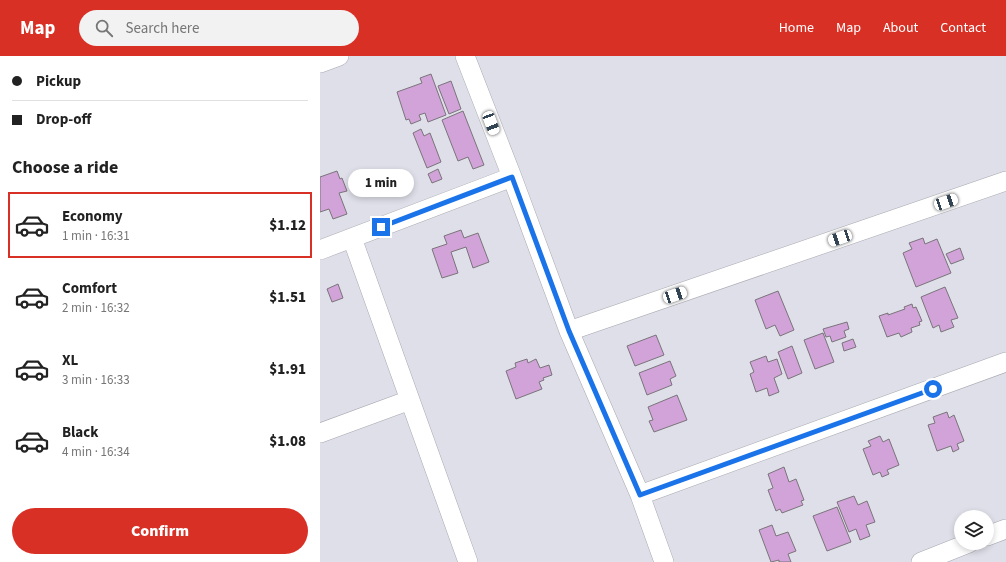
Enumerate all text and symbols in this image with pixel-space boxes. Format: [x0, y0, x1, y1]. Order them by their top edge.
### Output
search box [79, 10, 359, 46]
text: Map [20, 15, 55, 42]
icon: search [93, 17, 115, 39]
text: Search here [125, 18, 199, 39]
text: Home [779, 18, 814, 38]
text: Map [836, 18, 861, 38]
text: About [883, 18, 918, 38]
text: Contact [940, 18, 986, 38]
text: Pickup [36, 71, 81, 92]
text: Drop-off [36, 109, 91, 130]
car [481, 110, 501, 136]
text: Choose a ride [12, 155, 118, 180]
callout: 1 min [348, 169, 414, 197]
text: 1 min [365, 174, 397, 192]
car [933, 192, 959, 212]
text: Economy [62, 206, 123, 227]
icon: car [14, 207, 50, 243]
text: $1.12 [269, 215, 306, 236]
route end [372, 218, 390, 236]
text: 1 min · 16:31 [62, 227, 130, 245]
car [827, 228, 853, 248]
text: Comfort [62, 278, 117, 299]
icon: car [14, 279, 50, 315]
car [662, 285, 688, 305]
text: $1.51 [269, 287, 306, 308]
text: 2 min · 16:32 [62, 299, 130, 317]
text: XL [62, 350, 78, 371]
icon: car [14, 351, 50, 387]
text: $1.91 [269, 359, 306, 380]
text: 3 min · 16:33 [62, 371, 130, 389]
route start [924, 380, 942, 398]
text: Black [62, 422, 99, 443]
icon: car [14, 423, 50, 459]
text: $1.08 [269, 431, 306, 452]
text: 4 min · 16:34 [62, 443, 130, 461]
button: Confirm [12, 508, 308, 554]
map controls [954, 510, 994, 550]
button: layers [954, 510, 994, 550]

